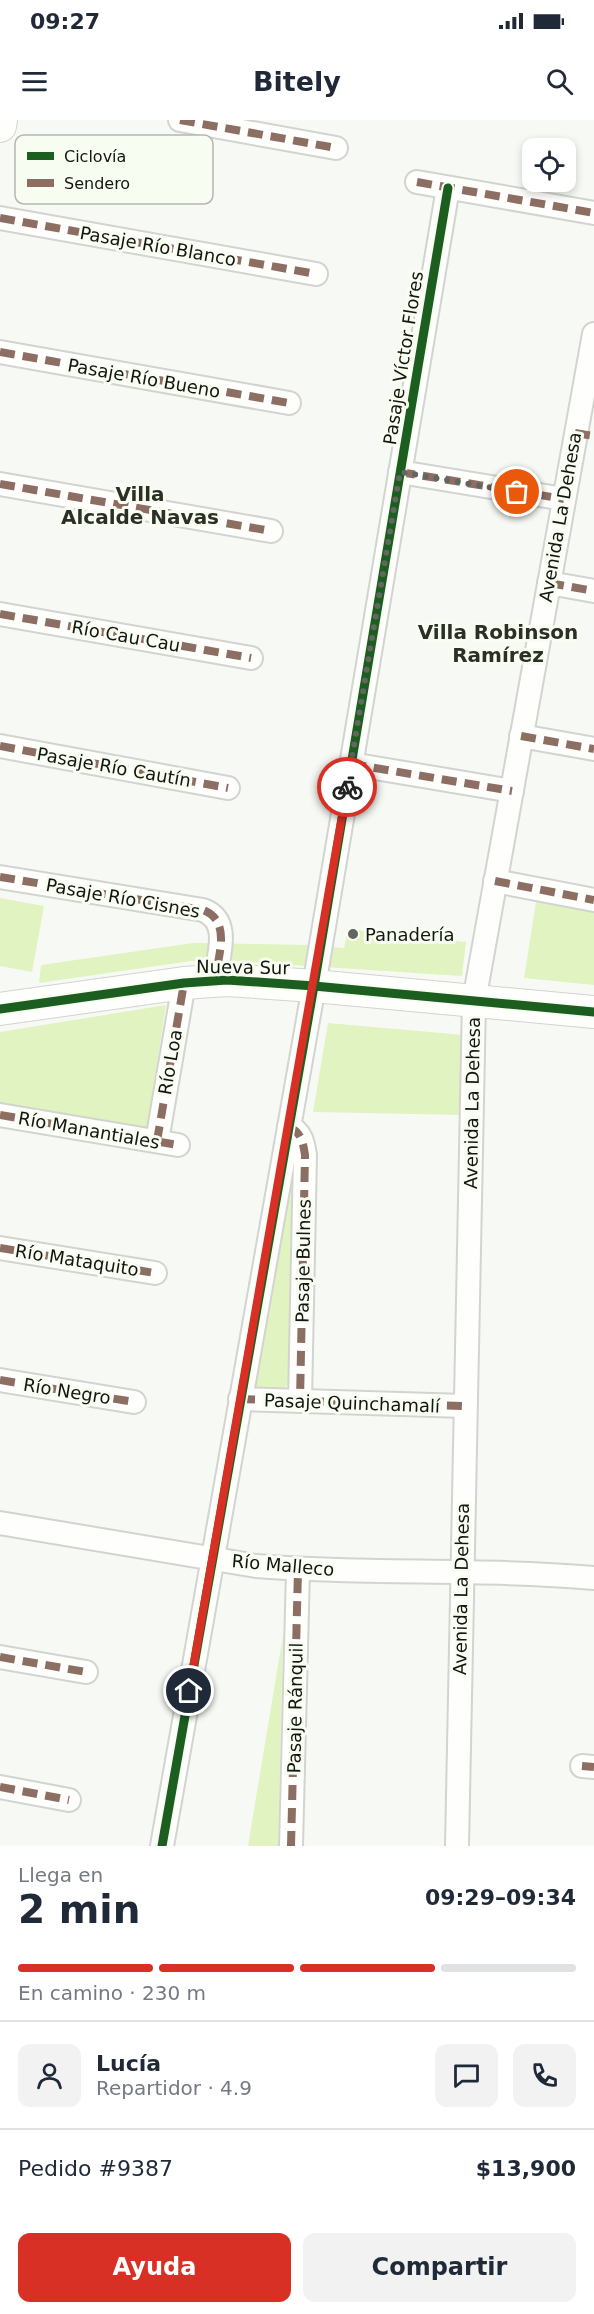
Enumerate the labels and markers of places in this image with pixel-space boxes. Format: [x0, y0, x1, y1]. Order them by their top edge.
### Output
pin [491, 466, 542, 517]
place label: Panadería [365, 924, 454, 945]
marker: Panadería [346, 927, 360, 941]
pin [163, 1665, 214, 1716]

